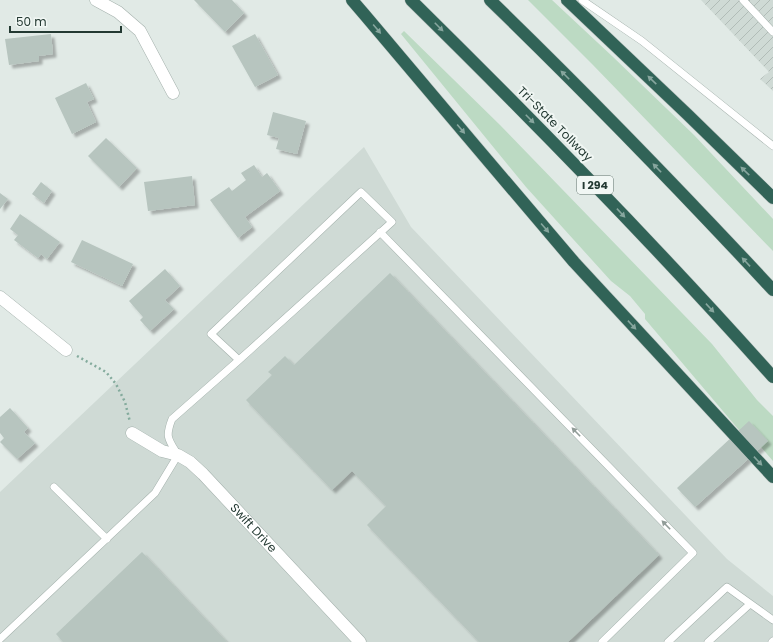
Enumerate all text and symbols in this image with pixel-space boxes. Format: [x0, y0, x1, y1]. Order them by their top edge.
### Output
scale bar [10, 8, 121, 34]
text: 50 m [16, 13, 47, 30]
one-way arrow [434, 22, 444, 32]
one-way arrow [373, 24, 382, 35]
one-way arrow [561, 70, 570, 80]
one-way arrow [646, 76, 657, 85]
street label: Tri-State Tollway [514, 82, 597, 165]
one-way arrow [525, 114, 535, 124]
one-way arrow [456, 124, 465, 134]
one-way arrow [652, 163, 661, 173]
one-way arrow [740, 166, 750, 176]
road number: I 294 [577, 176, 613, 194]
one-way arrow [616, 208, 626, 218]
one-way arrow [541, 223, 550, 233]
one-way arrow [742, 257, 751, 267]
one-way arrow [705, 303, 714, 313]
one-way arrow [627, 320, 636, 329]
one-way arrow [571, 427, 580, 437]
one-way arrow [753, 456, 762, 466]
street label: Swift Drive [227, 499, 281, 556]
one-way arrow [661, 520, 671, 530]

